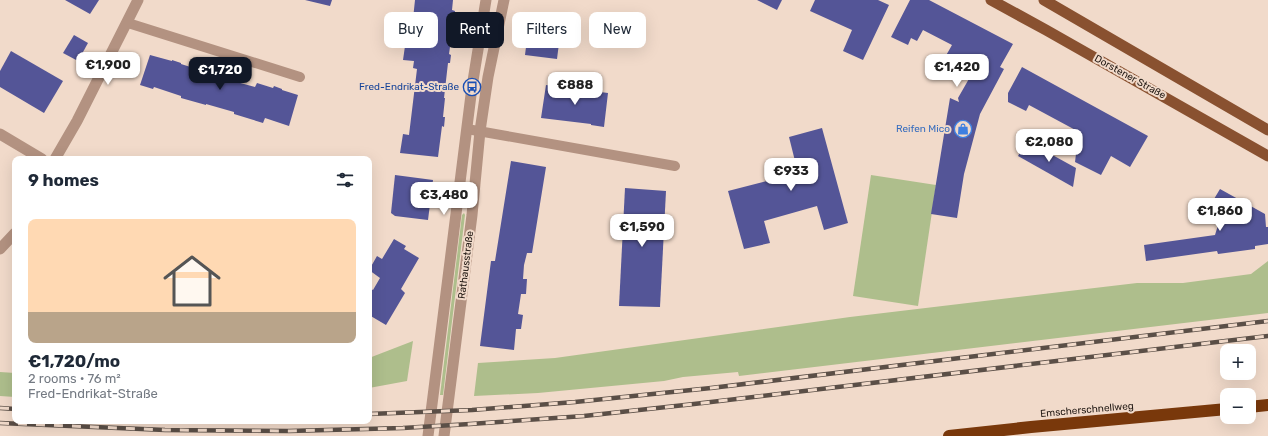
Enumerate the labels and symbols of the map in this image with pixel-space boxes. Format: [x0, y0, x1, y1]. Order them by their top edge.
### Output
pin: €1,900 [75, 52, 141, 86]
street label: Dorstener Straße [1092, 52, 1168, 102]
pin: €1,420 [924, 54, 990, 88]
pin: €1,720 [187, 57, 253, 91]
pin: €888 [551, 72, 599, 106]
bus stop icon: Fred-Endrikat-Straße [462, 77, 482, 97]
place label: Fred-Endrikat-Straße [359, 81, 459, 93]
shop icon: Reifen Mico [953, 119, 973, 139]
place label: Reifen Mico [896, 123, 950, 135]
pin: €2,080 [1016, 129, 1082, 163]
pin: €933 [767, 158, 815, 192]
pin: €3,480 [411, 182, 477, 216]
pin: €1,860 [1187, 198, 1253, 232]
pin: €1,590 [609, 214, 675, 248]
street label: Rathausstraße [456, 230, 476, 300]
street label: Emscherschnellweg [1040, 400, 1134, 420]

